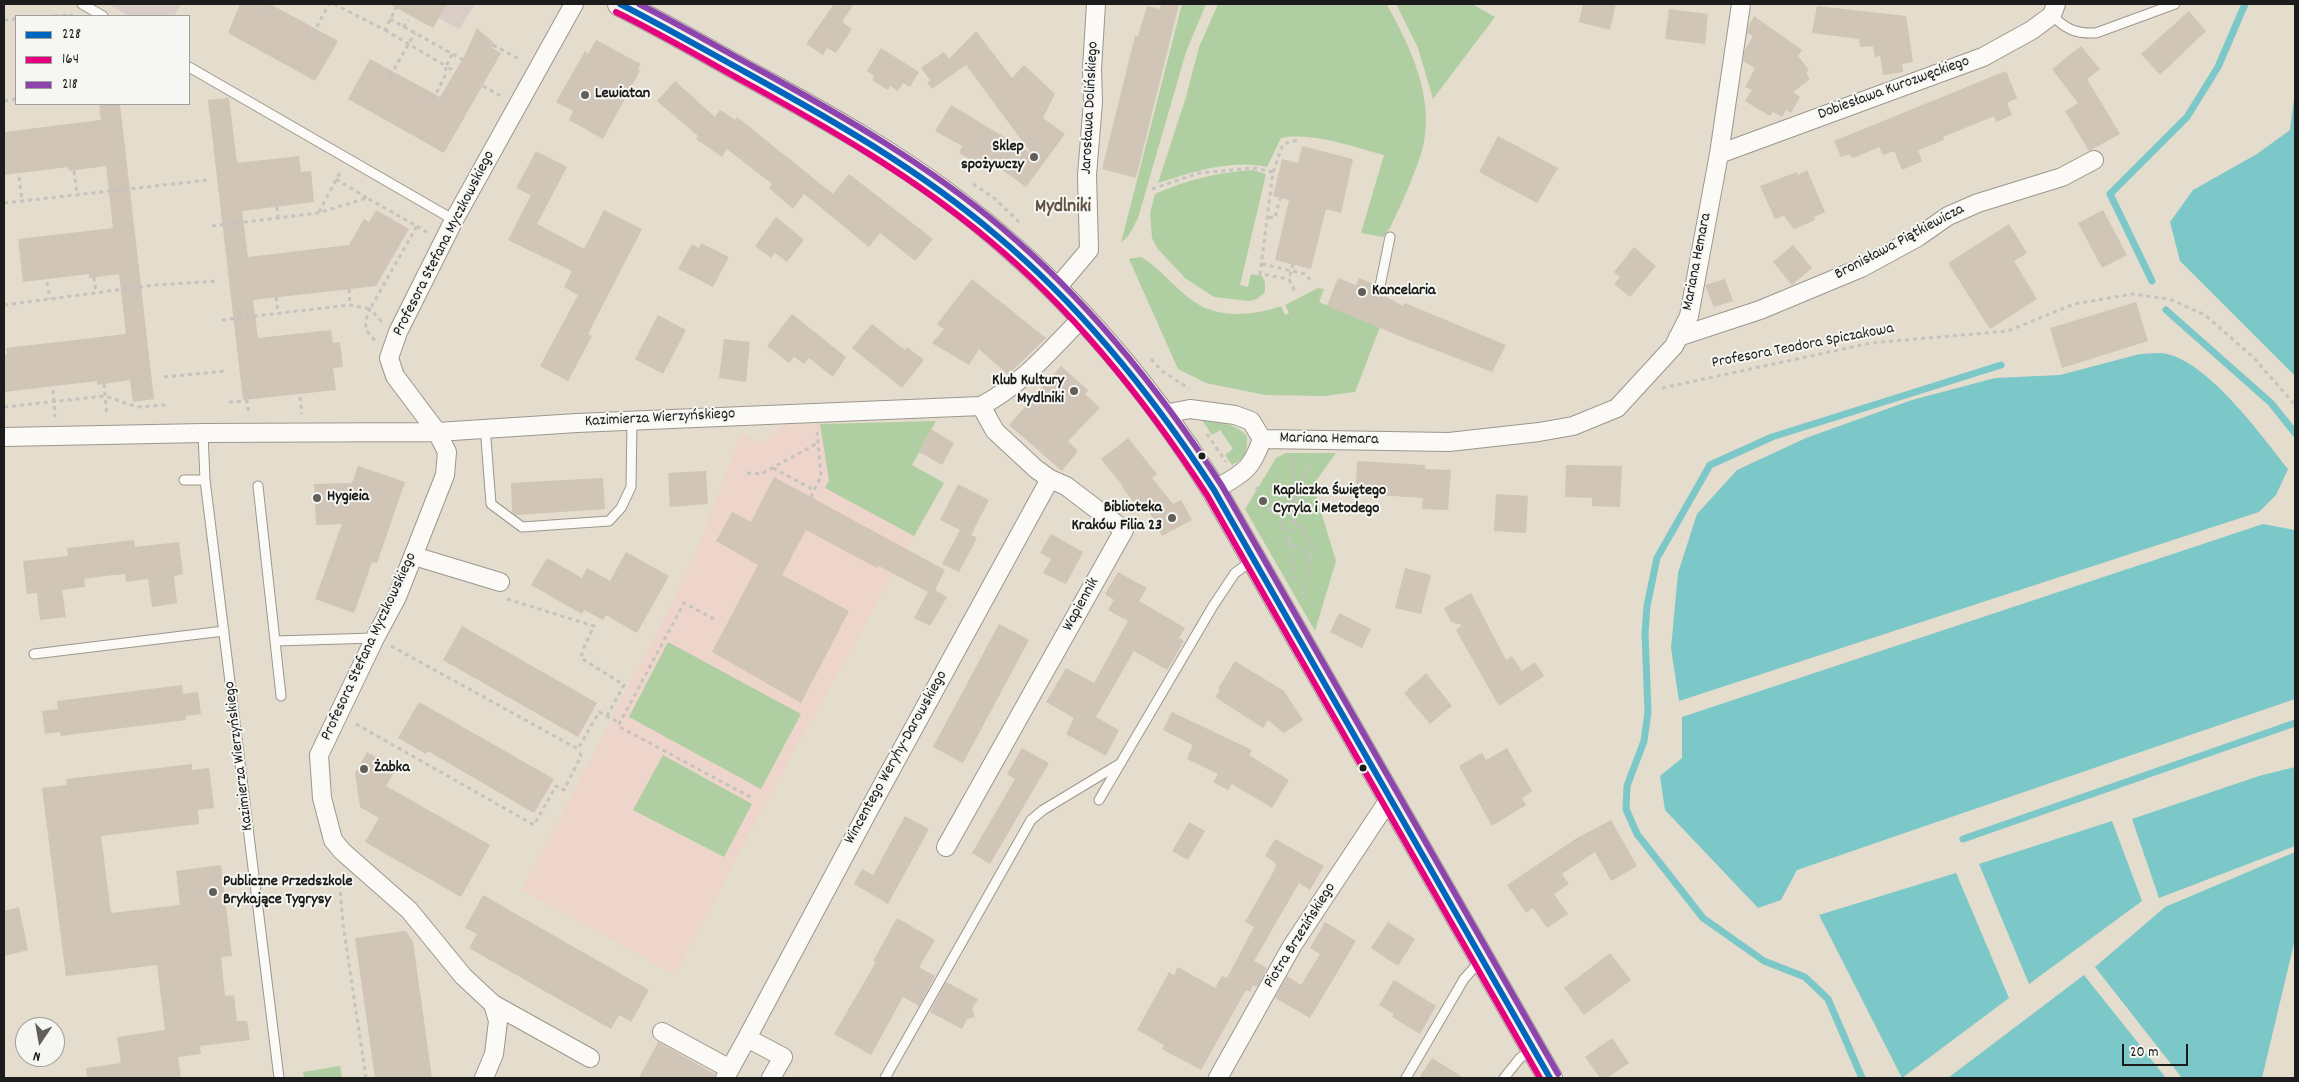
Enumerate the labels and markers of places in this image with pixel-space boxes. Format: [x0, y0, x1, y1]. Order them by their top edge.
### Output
place label: Lewiatan [595, 85, 650, 105]
marker: Lewiatan [579, 89, 591, 101]
place label: Sklep spożywczy [961, 138, 1024, 176]
marker: Sklep spożywczy [1028, 151, 1040, 163]
place label: Kancelaria [1372, 282, 1435, 302]
marker: Kancelaria [1356, 286, 1368, 298]
place label: Klub Kultury Mydlniki [992, 372, 1064, 410]
marker: Klub Kultury Mydlniki [1068, 385, 1080, 397]
unlabelled marker [1197, 451, 1207, 461]
place label: Kapliczka Świętego Cyryla i Metodego [1273, 482, 1386, 520]
place label: Hygieia [327, 488, 369, 508]
marker: Hygieia [311, 492, 323, 504]
marker: Kapliczka Świętego Cyryla i Metodego [1257, 495, 1269, 507]
place label: Biblioteka Kraków Filia 23 [1071, 499, 1162, 537]
marker: Biblioteka Kraków Filia 23 [1166, 512, 1178, 524]
place label: Żabka [374, 759, 410, 779]
marker: Żabka [358, 763, 370, 775]
unlabelled marker [1358, 763, 1368, 773]
place label: Publiczne Przedszkole Brykające Tygrysy [223, 873, 353, 911]
marker: Publiczne Przedszkole Brykające Tygrysy [207, 886, 219, 898]

